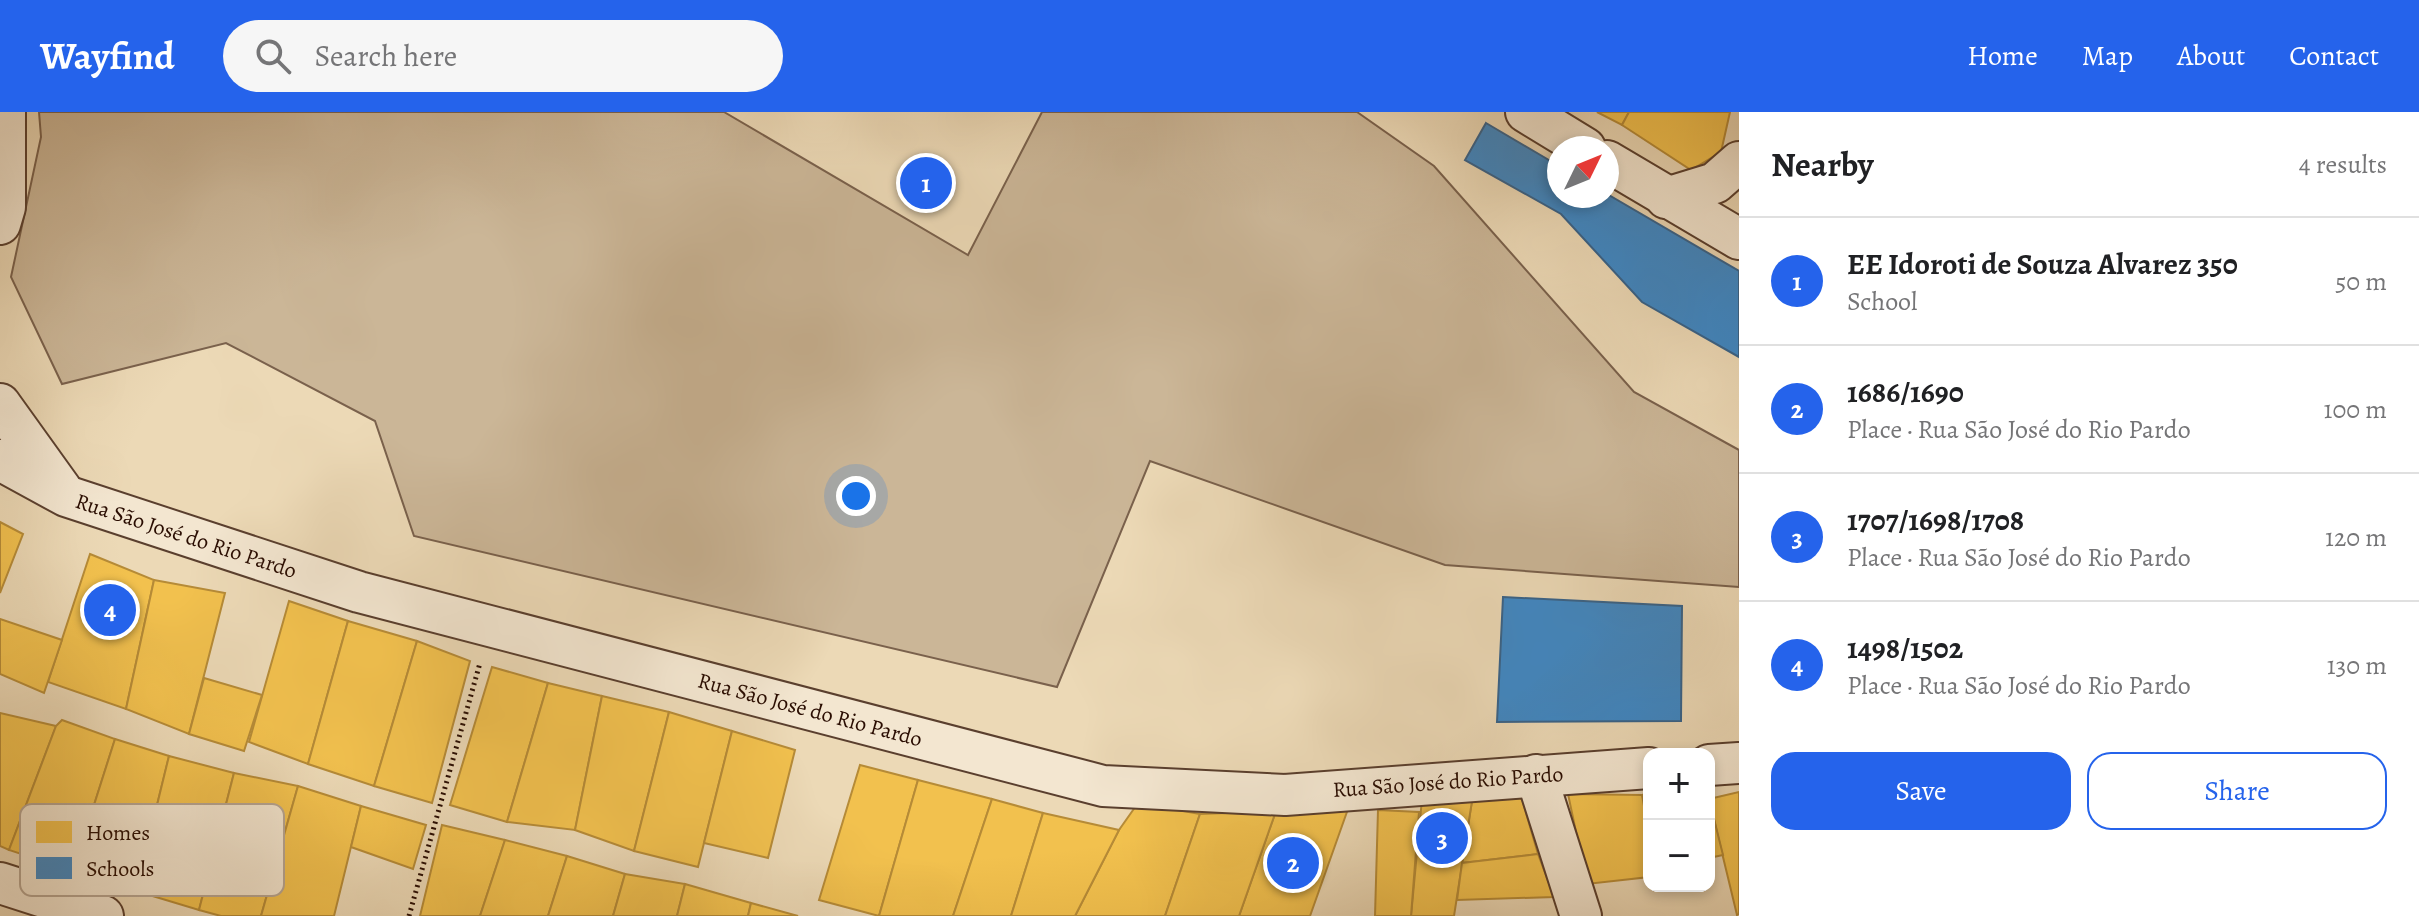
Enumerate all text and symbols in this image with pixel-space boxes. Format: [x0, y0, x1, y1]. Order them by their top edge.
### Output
search box [223, 20, 783, 92]
text: Wayfind [40, 30, 175, 82]
icon: search [251, 34, 295, 78]
text: Search here [315, 36, 457, 76]
text: Home [1967, 37, 2038, 75]
text: Map [2082, 37, 2133, 75]
text: About [2177, 37, 2245, 75]
text: Contact [2289, 37, 2379, 75]
north arrow [1547, 136, 1619, 208]
text: Nearby [1771, 141, 1874, 188]
text: 4 results [2299, 147, 2387, 182]
pin: 1 [900, 153, 952, 213]
text: EE Idoroti de Souza Alvarez 350 [1847, 244, 2238, 284]
text: 1 [1792, 264, 1802, 299]
text: 50 m [2335, 264, 2387, 299]
text: School [1847, 284, 1917, 319]
text: 1686/1690 [1847, 372, 1964, 412]
text: 2 [1791, 392, 1803, 427]
text: 100 m [2324, 392, 2387, 427]
text: Place · Rua São José do Rio Pardo [1847, 412, 2191, 447]
your location [836, 476, 876, 516]
street label: Rua São José do Rio Pardo [71, 486, 301, 586]
text: 1707/1698/1708 [1847, 500, 2024, 540]
text: 3 [1791, 520, 1803, 555]
text: 120 m [2325, 520, 2387, 555]
text: Place · Rua São José do Rio Pardo [1847, 540, 2191, 575]
pin: 4 [84, 580, 136, 640]
text: 1498/1502 [1847, 628, 1963, 668]
text: 4 [1791, 648, 1803, 683]
text: 130 m [2327, 648, 2387, 683]
street label: Rua São José do Rio Pardo [694, 666, 926, 754]
text: Place · Rua São José do Rio Pardo [1847, 668, 2191, 703]
map controls [1643, 748, 1715, 892]
button: + [1643, 748, 1715, 820]
button: Save [1771, 752, 2071, 830]
button: Share [2087, 752, 2387, 830]
street label: Rua São José do Rio Pardo [1332, 759, 1564, 805]
legend [20, 804, 284, 896]
pin: 3 [1416, 808, 1468, 868]
text: Homes [86, 818, 150, 848]
button: − [1643, 820, 1715, 892]
pin: 2 [1267, 833, 1319, 893]
text: Schools [86, 854, 154, 884]

